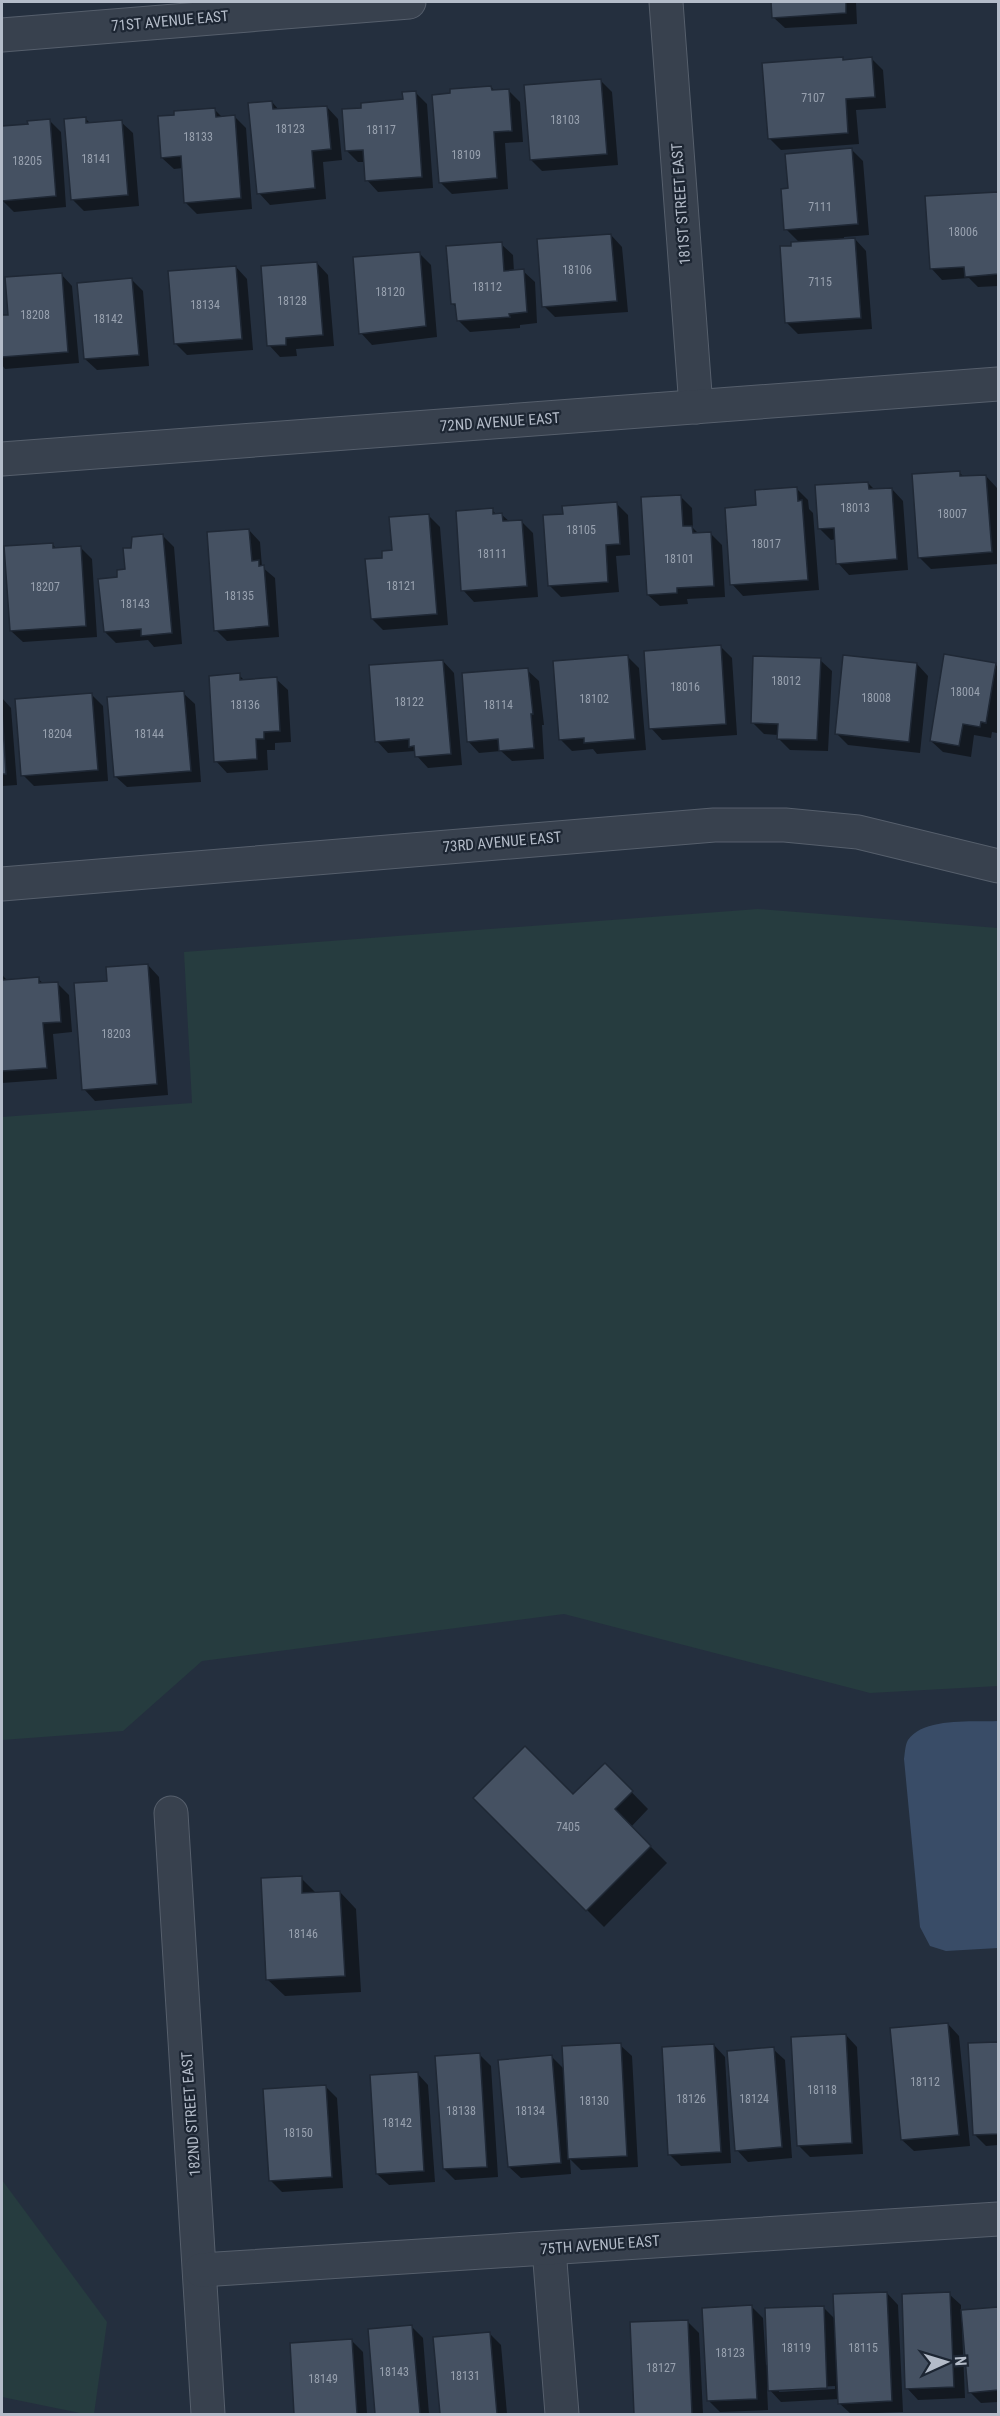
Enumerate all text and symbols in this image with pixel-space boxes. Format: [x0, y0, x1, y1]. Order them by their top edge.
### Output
street label: 71ST AVENUE EAST [111, 7, 230, 35]
house number: 7107 [801, 91, 825, 105]
house number: 18103 [550, 113, 580, 127]
house number: 18123 [275, 122, 305, 136]
house number: 18117 [366, 123, 396, 137]
house number: 18133 [183, 130, 213, 144]
street label: 181ST STREET EAST [668, 142, 694, 266]
house number: 18109 [451, 148, 481, 162]
house number: 18141 [81, 152, 111, 166]
house number: 18205 [12, 154, 42, 168]
house number: 7111 [808, 200, 832, 214]
house number: 18006 [948, 225, 978, 239]
house number: 18106 [562, 263, 592, 277]
house number: 7115 [808, 275, 832, 289]
house number: 18112 [472, 280, 502, 294]
house number: 18120 [375, 285, 405, 299]
house number: 18128 [277, 294, 307, 308]
house number: 18134 [190, 298, 220, 312]
house number: 18208 [20, 308, 50, 322]
house number: 18142 [93, 312, 123, 326]
street label: 72ND AVENUE EAST [439, 409, 561, 435]
house number: 18013 [840, 501, 870, 515]
house number: 18007 [937, 507, 967, 521]
house number: 18105 [566, 523, 596, 537]
house number: 18017 [751, 537, 781, 551]
house number: 18111 [477, 547, 507, 561]
house number: 18101 [664, 552, 694, 566]
house number: 18121 [386, 579, 416, 593]
house number: 18207 [30, 580, 60, 594]
house number: 18135 [224, 589, 254, 603]
house number: 18143 [120, 597, 150, 611]
house number: 18012 [771, 674, 801, 688]
house number: 18016 [670, 680, 700, 694]
house number: 18004 [950, 685, 980, 699]
house number: 18008 [861, 691, 891, 705]
house number: 18102 [579, 692, 609, 706]
house number: 18122 [394, 695, 424, 709]
house number: 18136 [230, 698, 260, 712]
house number: 18114 [483, 698, 513, 712]
house number: 18204 [42, 727, 72, 741]
house number: 18144 [134, 727, 164, 741]
street label: 73RD AVENUE EAST [442, 828, 562, 856]
house number: 18203 [101, 1027, 131, 1041]
house number: 7405 [556, 1820, 580, 1834]
house number: 18146 [288, 1927, 318, 1941]
street label: 182ND STREET EAST [178, 2051, 204, 2177]
house number: 18112 [910, 2075, 940, 2089]
house number: 18118 [807, 2083, 837, 2097]
house number: 18126 [676, 2092, 706, 2106]
house number: 18124 [739, 2092, 769, 2106]
house number: 18130 [579, 2094, 609, 2108]
house number: 18138 [446, 2104, 476, 2118]
house number: 18134 [515, 2104, 545, 2118]
house number: 18142 [382, 2116, 412, 2130]
house number: 18150 [283, 2126, 313, 2140]
street label: 75TH AVENUE EAST [540, 2232, 660, 2258]
north arrow [916, 2332, 976, 2392]
house number: 18119 [781, 2341, 811, 2355]
house number: 18115 [848, 2341, 878, 2355]
house number: 18123 [715, 2346, 745, 2360]
text: N [951, 2355, 970, 2367]
house number: 18127 [646, 2361, 676, 2375]
house number: 18143 [379, 2365, 409, 2379]
house number: 18131 [450, 2369, 480, 2383]
house number: 18149 [308, 2372, 338, 2386]

